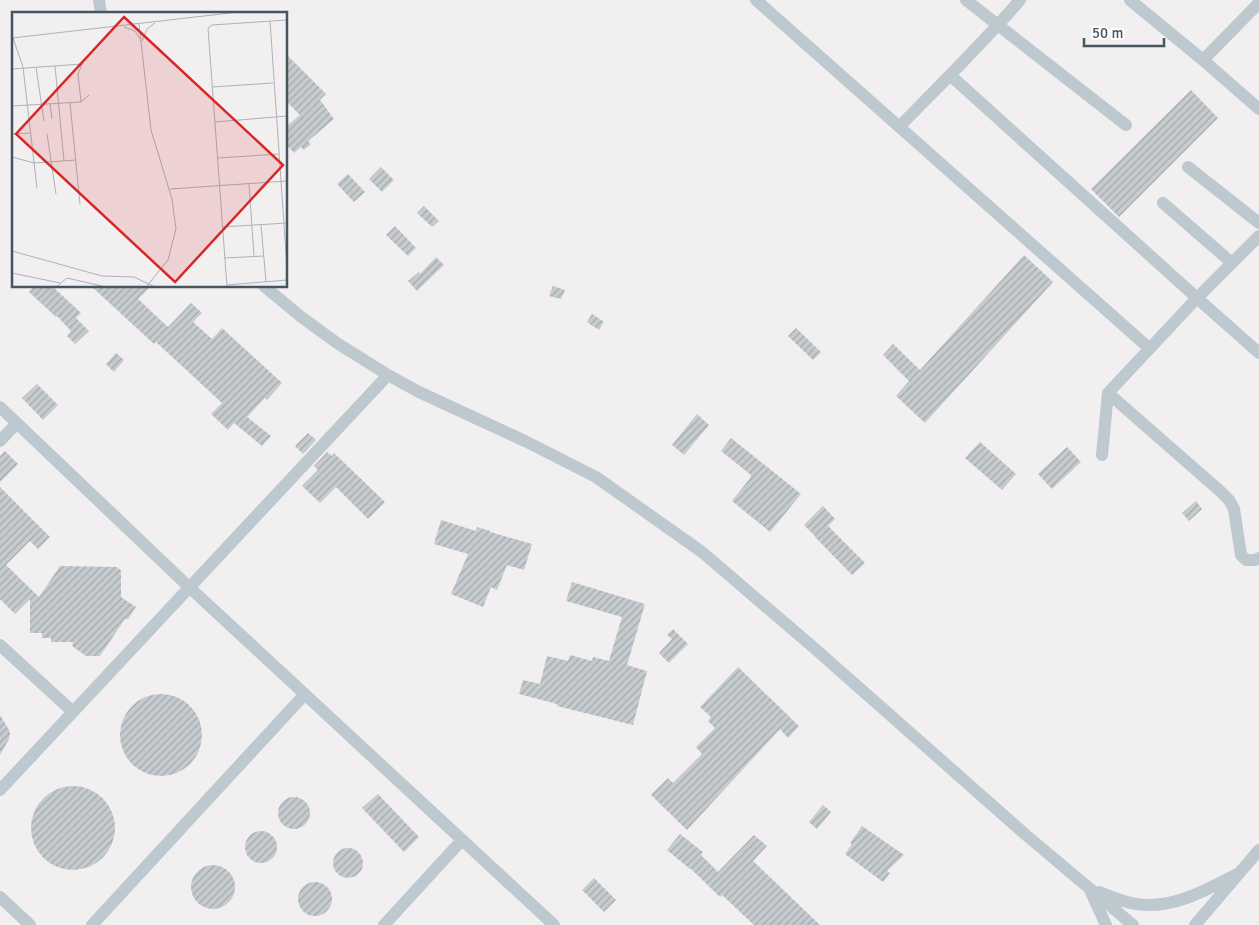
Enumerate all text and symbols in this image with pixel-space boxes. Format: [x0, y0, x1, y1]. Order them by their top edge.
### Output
inset map [12, 12, 288, 288]
scale bar [1084, 15, 1164, 47]
text: 50 m [1092, 24, 1123, 42]

